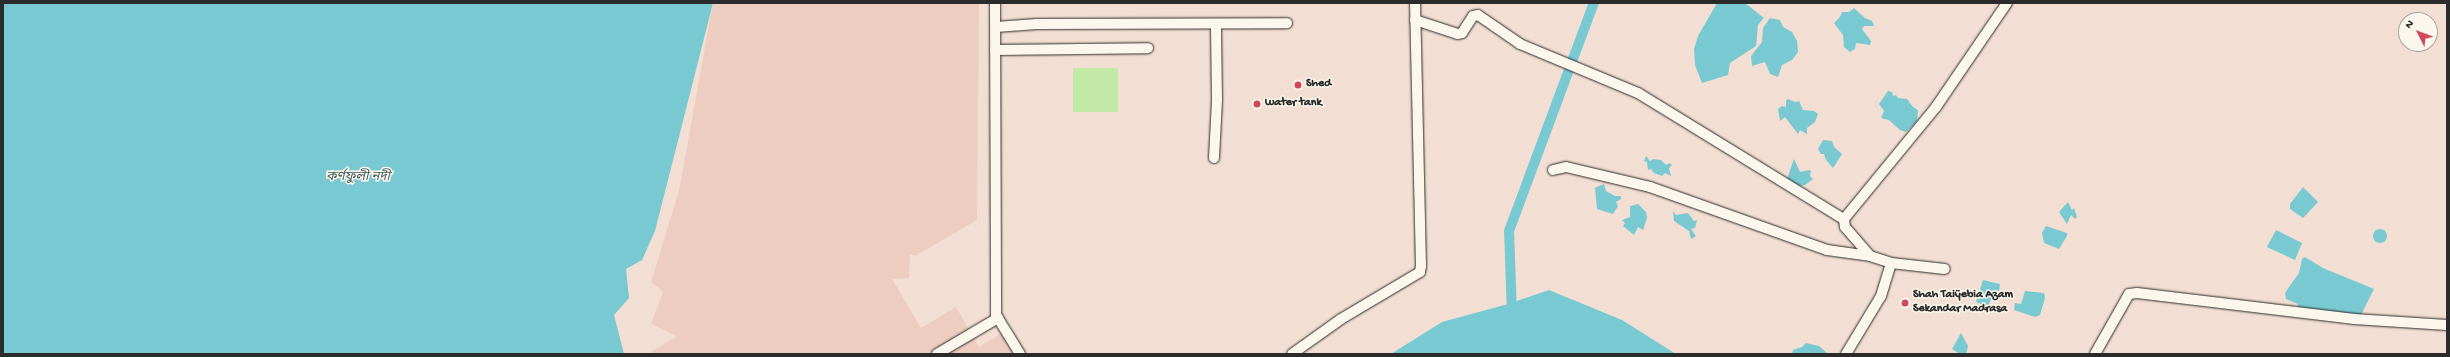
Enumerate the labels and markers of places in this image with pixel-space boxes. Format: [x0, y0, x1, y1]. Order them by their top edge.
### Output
place label: Shed [1306, 78, 1331, 92]
marker: Shed [1293, 80, 1303, 90]
place label: water tank [1265, 97, 1322, 111]
marker: water tank [1252, 99, 1262, 109]
place label: Shah Taiÿebia Azam Sekandar Madrasa [1913, 289, 2013, 317]
marker: Shah Taiÿebia Azam Sekandar Madrasa [1900, 298, 1910, 308]

